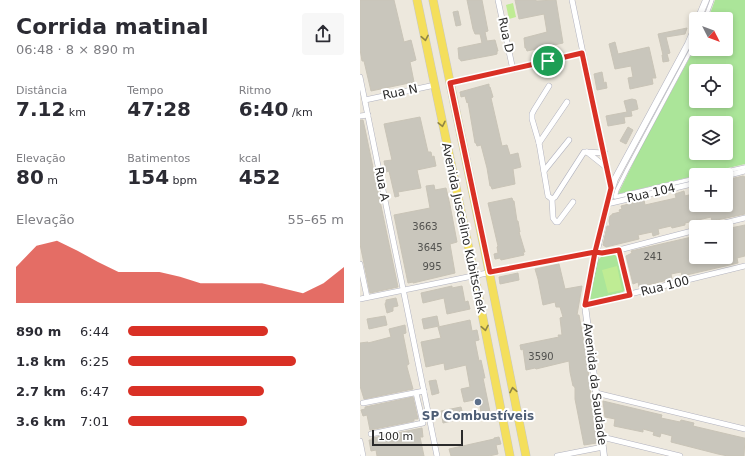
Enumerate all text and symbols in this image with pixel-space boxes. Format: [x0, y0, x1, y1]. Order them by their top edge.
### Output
north arrow [689, 12, 733, 56]
map controls [689, 12, 733, 264]
button: share [302, 13, 344, 55]
text: Corrida matinal [16, 14, 209, 39]
street label: Rua D [495, 16, 517, 54]
one-way arrow [420, 35, 429, 41]
text: 06:48 · 8 × 890 m [16, 42, 135, 57]
pin [531, 44, 565, 78]
icon: arrive [537, 50, 559, 72]
button: locate [689, 64, 733, 108]
street label: Rua N [381, 81, 419, 103]
text: Distância [16, 84, 67, 97]
text: Tempo [127, 84, 163, 97]
text: Ritmo [239, 84, 271, 97]
text: 7.12 [16, 97, 65, 121]
text: 47:28 [127, 97, 191, 121]
text: 6:40 [239, 97, 288, 121]
text: km [65, 106, 86, 119]
text: /km [288, 106, 313, 119]
button: layers [689, 116, 733, 160]
one-way arrow [438, 120, 446, 127]
street label: Avenida Juscelino Kubitschek [439, 142, 489, 315]
text: Elevação [16, 152, 66, 165]
text: Batimentos [127, 152, 190, 165]
text: kcal [239, 152, 261, 165]
text: 80 [16, 165, 44, 189]
text: 154 [127, 165, 169, 189]
text: 452 [239, 165, 280, 189]
street label: Rua A [372, 166, 392, 203]
button: + [689, 168, 733, 212]
text: m [44, 174, 58, 187]
text: bpm [169, 174, 197, 187]
street label: Rua 104 [625, 181, 677, 205]
text: Elevação [16, 212, 75, 227]
text: 55–65 m [288, 212, 344, 227]
button: − [689, 220, 733, 264]
house number: 3663 [412, 221, 438, 232]
house number: 3645 [417, 242, 443, 253]
house number: 241 [643, 251, 663, 262]
house number: 995 [422, 261, 442, 272]
street label: Rua 100 [639, 273, 691, 299]
street label: Avenida da Saudade [581, 322, 609, 446]
text: 890 m [16, 324, 61, 339]
text: 6:44 [80, 324, 109, 339]
one-way arrow [480, 324, 489, 331]
house number: 3590 [528, 351, 554, 362]
text: 1.8 km [16, 354, 66, 369]
text: 6:25 [80, 354, 109, 369]
text: 2.7 km [16, 384, 66, 399]
text: 6:47 [80, 384, 109, 399]
one-way arrow [509, 387, 517, 393]
marker: SP Combustíveis [473, 397, 483, 407]
place label: SP Combustíveis [422, 409, 534, 423]
text: 3.6 km [16, 414, 66, 429]
text: 7:01 [80, 414, 109, 429]
scale bar [372, 428, 463, 447]
text: 100 m [378, 430, 413, 443]

